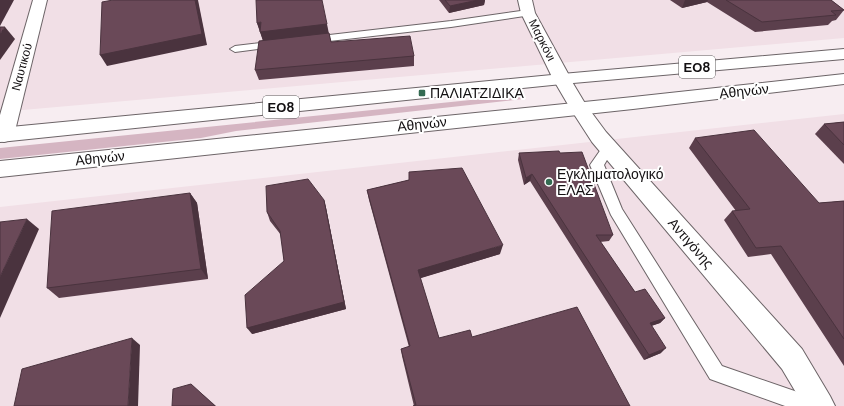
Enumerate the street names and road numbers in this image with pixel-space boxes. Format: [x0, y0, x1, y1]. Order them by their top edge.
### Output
street label: Μαρκόνι [525, 16, 559, 64]
street label: Ναυτικού [8, 41, 36, 93]
road number: ΕΟ8 [679, 56, 715, 78]
street label: Αθηνών [718, 79, 770, 103]
road number: ΕΟ8 [263, 96, 299, 118]
street label: Αθηνών [396, 112, 448, 136]
street label: Αθηνών [74, 146, 126, 170]
street label: Αντιγόνης [664, 214, 718, 272]

